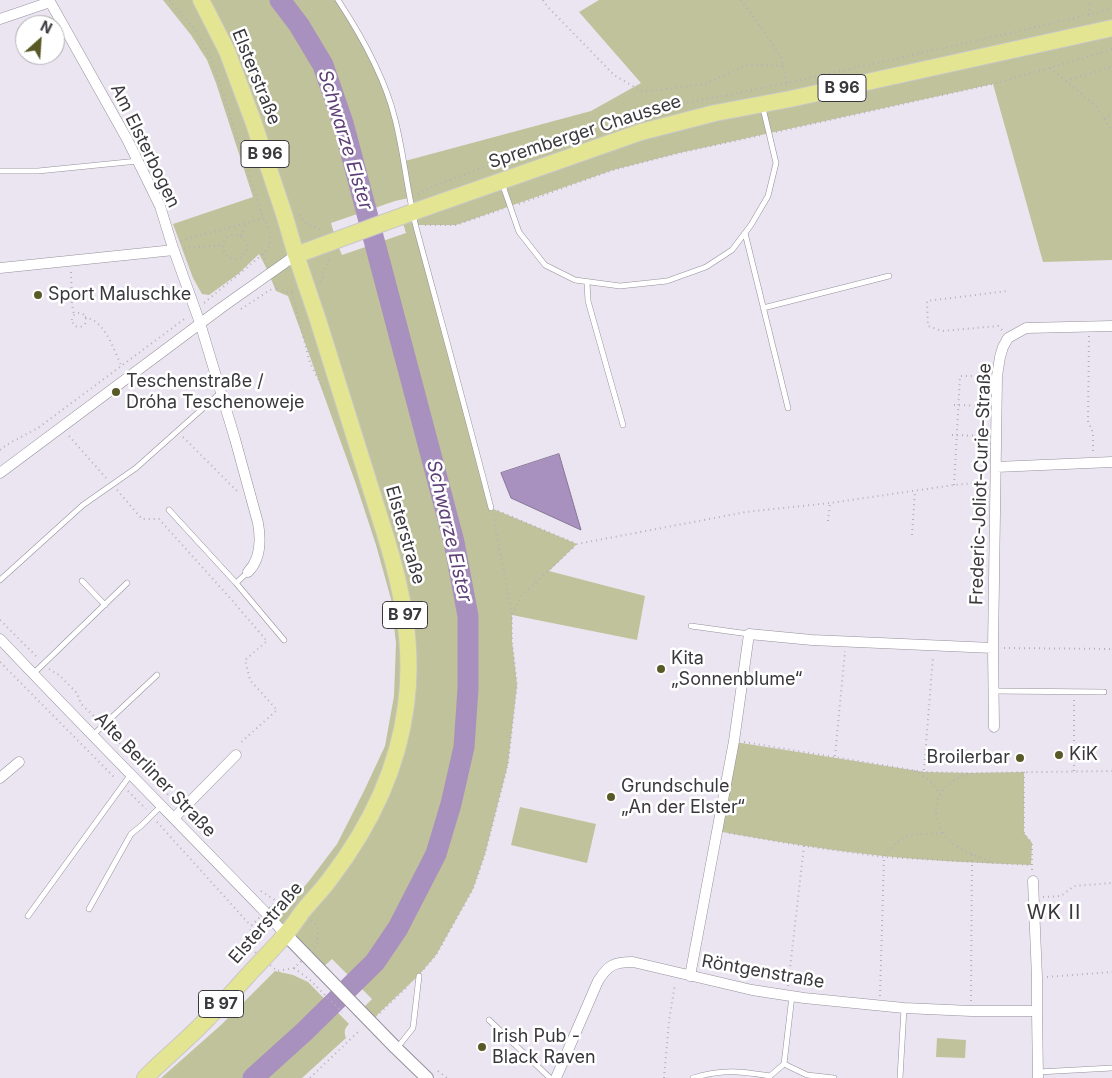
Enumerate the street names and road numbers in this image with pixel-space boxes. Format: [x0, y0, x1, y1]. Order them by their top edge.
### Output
street label: Elsterstraße [227, 26, 285, 128]
road number: B 96 [818, 75, 866, 102]
street label: Am Elsterbogen [106, 81, 184, 211]
street label: Spremberger Chaussee [486, 91, 684, 173]
road number: B 96 [241, 140, 289, 168]
street label: Frederic-Joliot-Curie-Straße [966, 363, 996, 605]
street label: Elsterstraße [381, 483, 429, 587]
road number: B 97 [382, 602, 428, 628]
street label: Alte Berliner Straße [90, 708, 220, 842]
street label: Elsterstraße [225, 878, 307, 968]
street label: Röntgenstraße [700, 951, 826, 993]
road number: B 97 [198, 991, 244, 1018]

